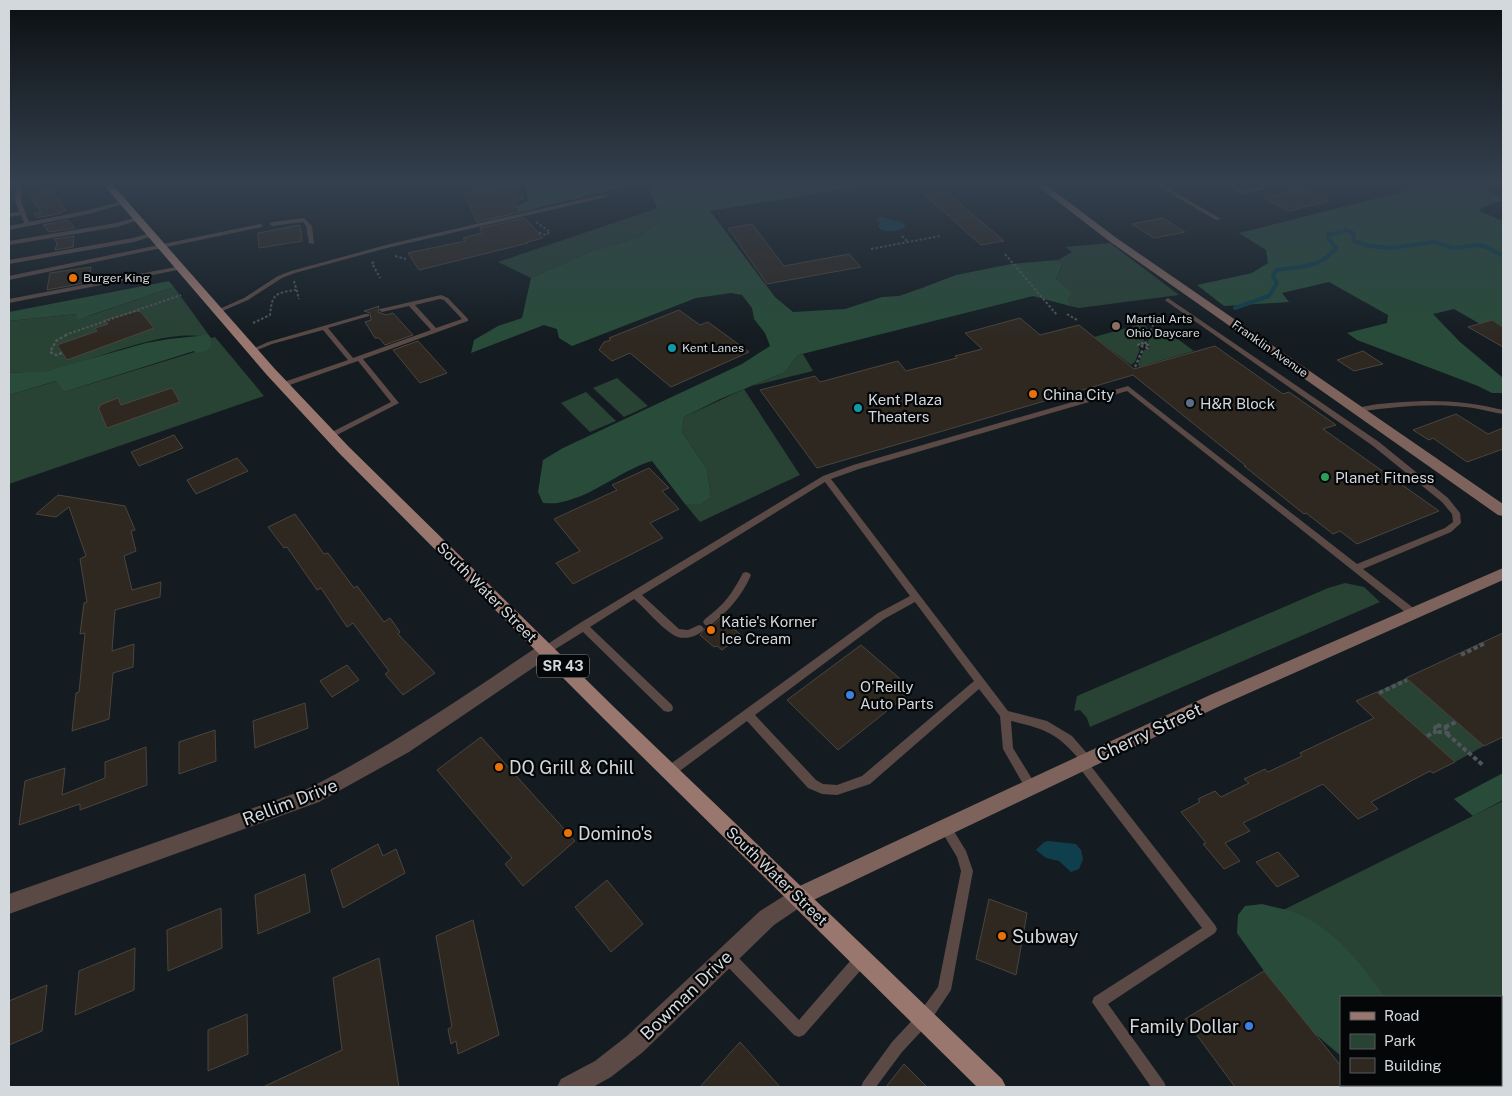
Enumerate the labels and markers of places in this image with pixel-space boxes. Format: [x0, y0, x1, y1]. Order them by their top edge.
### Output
place label: Burger King [83, 271, 150, 285]
marker: Burger King [67, 272, 79, 284]
place label: Martial Arts Ohio Daycare [1126, 312, 1200, 340]
marker: Martial Arts Ohio Daycare [1110, 320, 1122, 332]
place label: Kent Lanes [682, 341, 744, 355]
marker: Kent Lanes [666, 342, 678, 354]
place label: China City [1043, 386, 1114, 403]
marker: China City [1027, 388, 1039, 400]
place label: Kent Plaza Theaters [868, 391, 942, 425]
place label: H&R Block [1200, 395, 1275, 412]
marker: H&R Block [1184, 397, 1196, 409]
marker: Kent Plaza Theaters [852, 402, 864, 414]
place label: Planet Fitness [1335, 469, 1434, 486]
marker: Planet Fitness [1319, 471, 1331, 483]
place label: Katie's Korner Ice Cream [721, 613, 817, 647]
marker: Katie's Korner Ice Cream [705, 624, 717, 636]
place label: O'Reilly Auto Parts [860, 678, 934, 712]
marker: O'Reilly Auto Parts [844, 689, 856, 701]
place label: DQ Grill & Chill [509, 757, 634, 778]
marker: DQ Grill & Chill [493, 761, 505, 773]
place label: Domino's [578, 823, 652, 844]
marker: Domino's [562, 827, 574, 839]
place label: Subway [1012, 926, 1079, 947]
marker: Subway [996, 930, 1008, 942]
place label: Family Dollar [1129, 1016, 1239, 1037]
marker: Family Dollar [1243, 1020, 1255, 1032]

